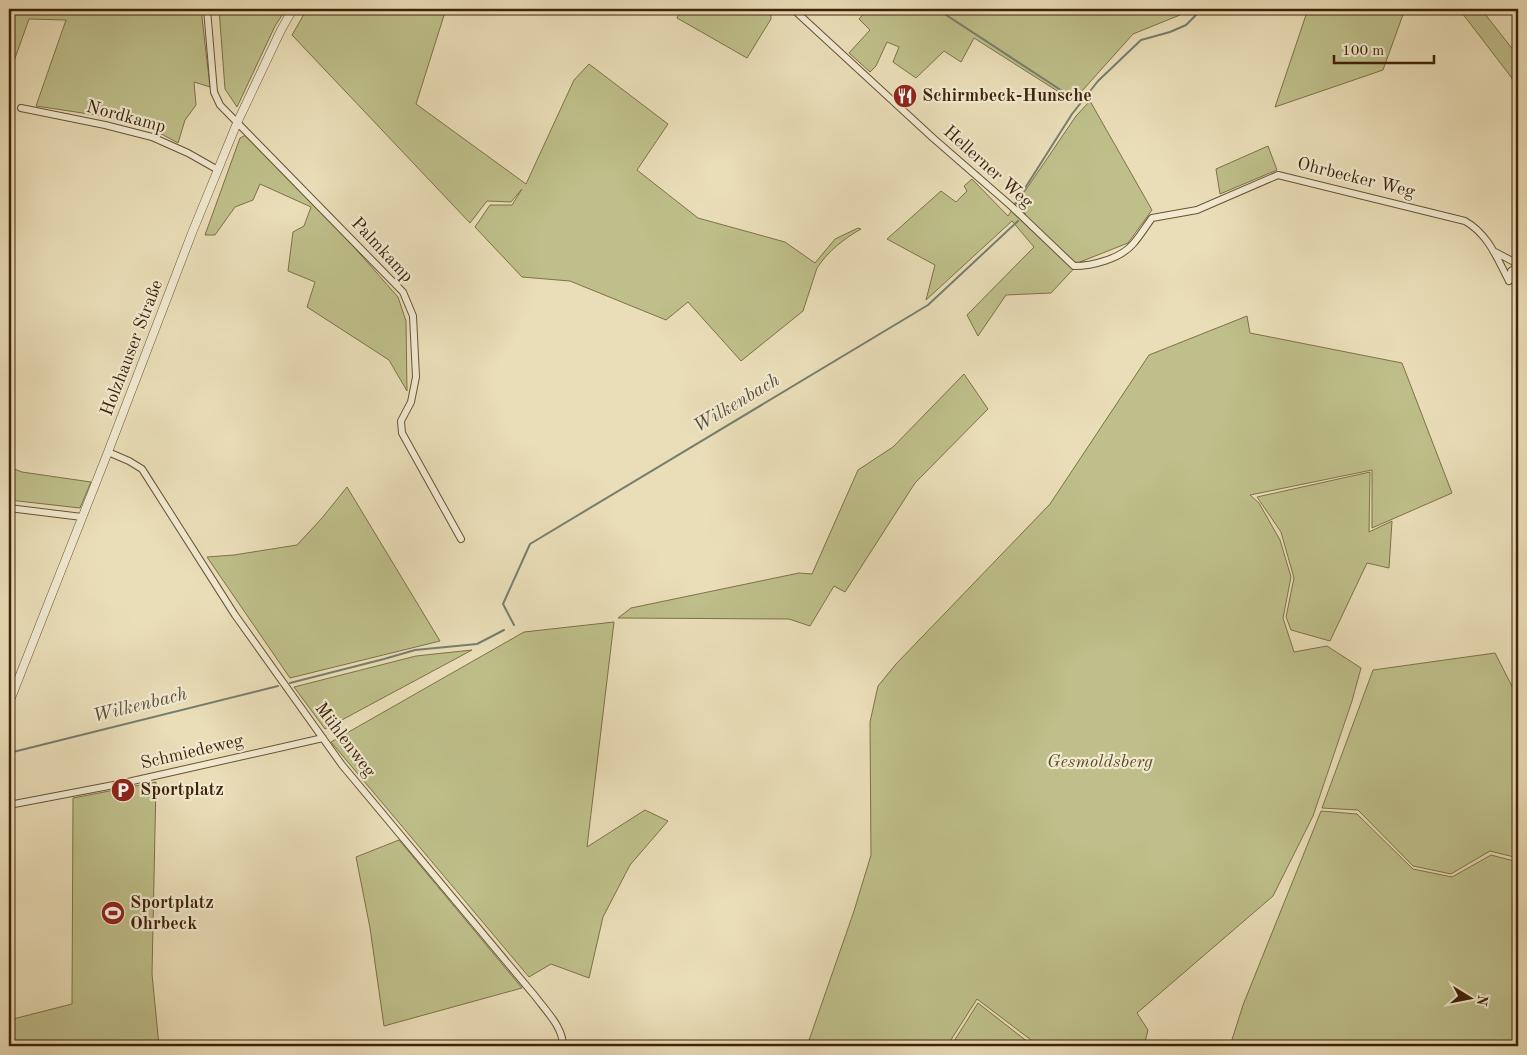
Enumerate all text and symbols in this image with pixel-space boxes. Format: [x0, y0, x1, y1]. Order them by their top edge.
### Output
scale bar [1334, 32, 1434, 64]
text: 100 m [1342, 44, 1384, 59]
restaurant icon: Schirmbeck-Hunsche [892, 83, 918, 109]
place label: Schirmbeck-Hunsche [922, 87, 1092, 105]
street label: Nordkamp [84, 98, 168, 136]
street label: Hellerner Weg [940, 122, 1036, 212]
street label: Ohrbecker Weg [1295, 155, 1417, 201]
street label: Palmkamp [348, 214, 416, 286]
street label: Holzhauser Straße [98, 277, 166, 419]
water label: Wilkenbach [691, 371, 784, 437]
water label: Wilkenbach [91, 685, 190, 727]
street label: Mühlenweg [311, 699, 379, 781]
street label: Schmiedeweg [139, 731, 245, 773]
park label: Gesmoldsberg [1047, 753, 1153, 771]
parking icon: Sportplatz [110, 777, 136, 803]
place label: Sportplatz [140, 781, 224, 799]
place label: Sportplatz Ohrbeck [130, 894, 214, 933]
sports icon: Sportplatz Ohrbeck [100, 900, 126, 926]
north arrow [1444, 972, 1494, 1022]
text: N [1474, 994, 1490, 1007]

